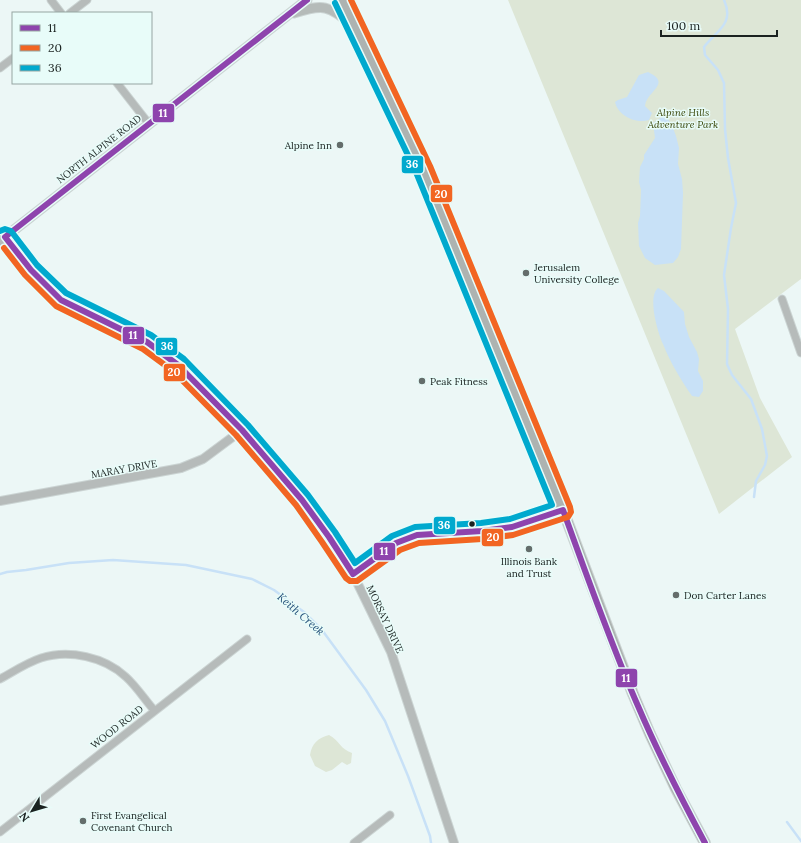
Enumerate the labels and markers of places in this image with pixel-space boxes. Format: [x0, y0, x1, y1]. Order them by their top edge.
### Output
place label: Alpine Inn [284, 139, 332, 152]
marker: Alpine Inn [335, 140, 345, 150]
place label: Jerusalem University College [533, 261, 620, 286]
marker: Jerusalem University College [521, 268, 531, 278]
place label: Peak Fitness [430, 375, 488, 388]
marker: Peak Fitness [417, 376, 427, 386]
unlabelled marker [467, 519, 477, 529]
marker: Illinois Bank and Trust [524, 544, 534, 554]
place label: Illinois Bank and Trust [501, 555, 558, 580]
place label: Don Carter Lanes [684, 589, 766, 602]
marker: Don Carter Lanes [671, 590, 681, 600]
place label: First Evangelical Covenant Church [91, 809, 172, 834]
marker: First Evangelical Covenant Church [78, 816, 88, 826]

